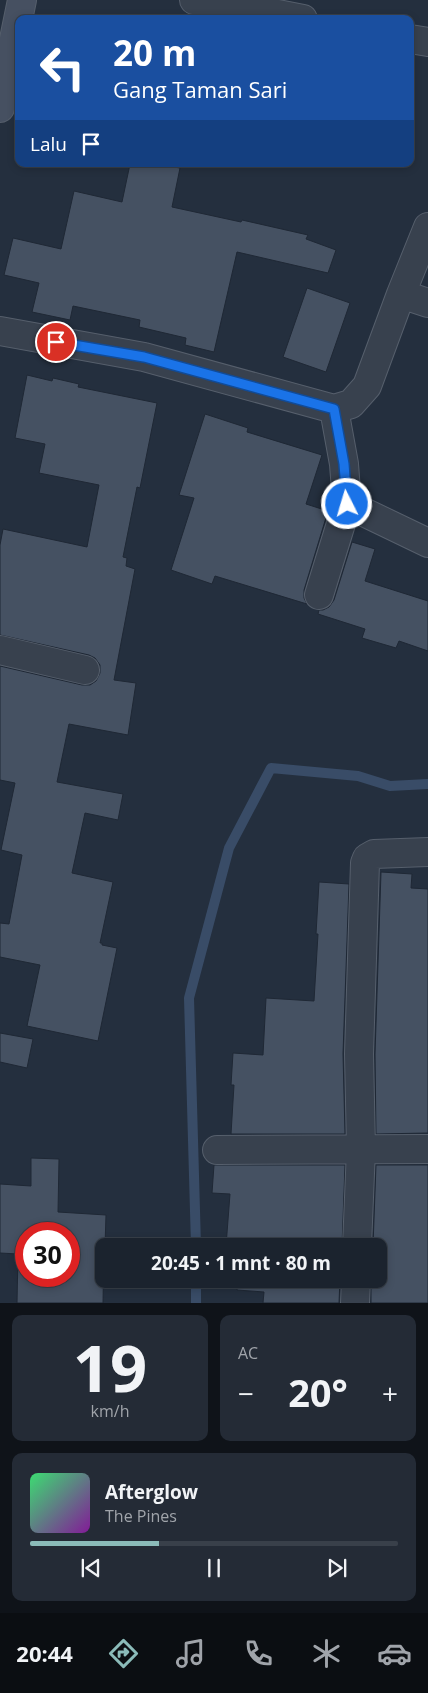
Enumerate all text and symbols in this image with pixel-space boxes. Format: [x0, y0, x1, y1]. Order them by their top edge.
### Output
text: 20 m [113, 29, 196, 76]
icon: left [30, 35, 95, 100]
text: Gang Taman Sari [113, 74, 287, 104]
icon: arrive [77, 130, 105, 158]
text: Lalu [30, 131, 67, 157]
pin [35, 321, 77, 363]
icon: arrive [42, 328, 70, 356]
position arrow [320, 477, 372, 529]
speed limit sign: 30 [15, 1222, 80, 1287]
text: 20:45 · 1 mnt · 80 m [151, 1250, 331, 1276]
text: 19 [73, 1323, 147, 1411]
text: AC [238, 1342, 258, 1364]
text: 20° [288, 1366, 348, 1418]
text: − [238, 1374, 254, 1412]
text: + [382, 1374, 398, 1412]
text: km/h [91, 1400, 129, 1422]
text: Afterglow [105, 1479, 198, 1505]
text: The Pines [105, 1505, 177, 1527]
icon: previous [77, 1554, 105, 1582]
icon: pause [200, 1554, 228, 1582]
icon: next [323, 1554, 351, 1582]
icon: directions [106, 1636, 141, 1671]
icon: music [173, 1636, 208, 1671]
icon: phone [241, 1636, 276, 1671]
icon: climate [309, 1636, 344, 1671]
icon: car [377, 1636, 412, 1671]
text: 20:44 [16, 1638, 73, 1668]

